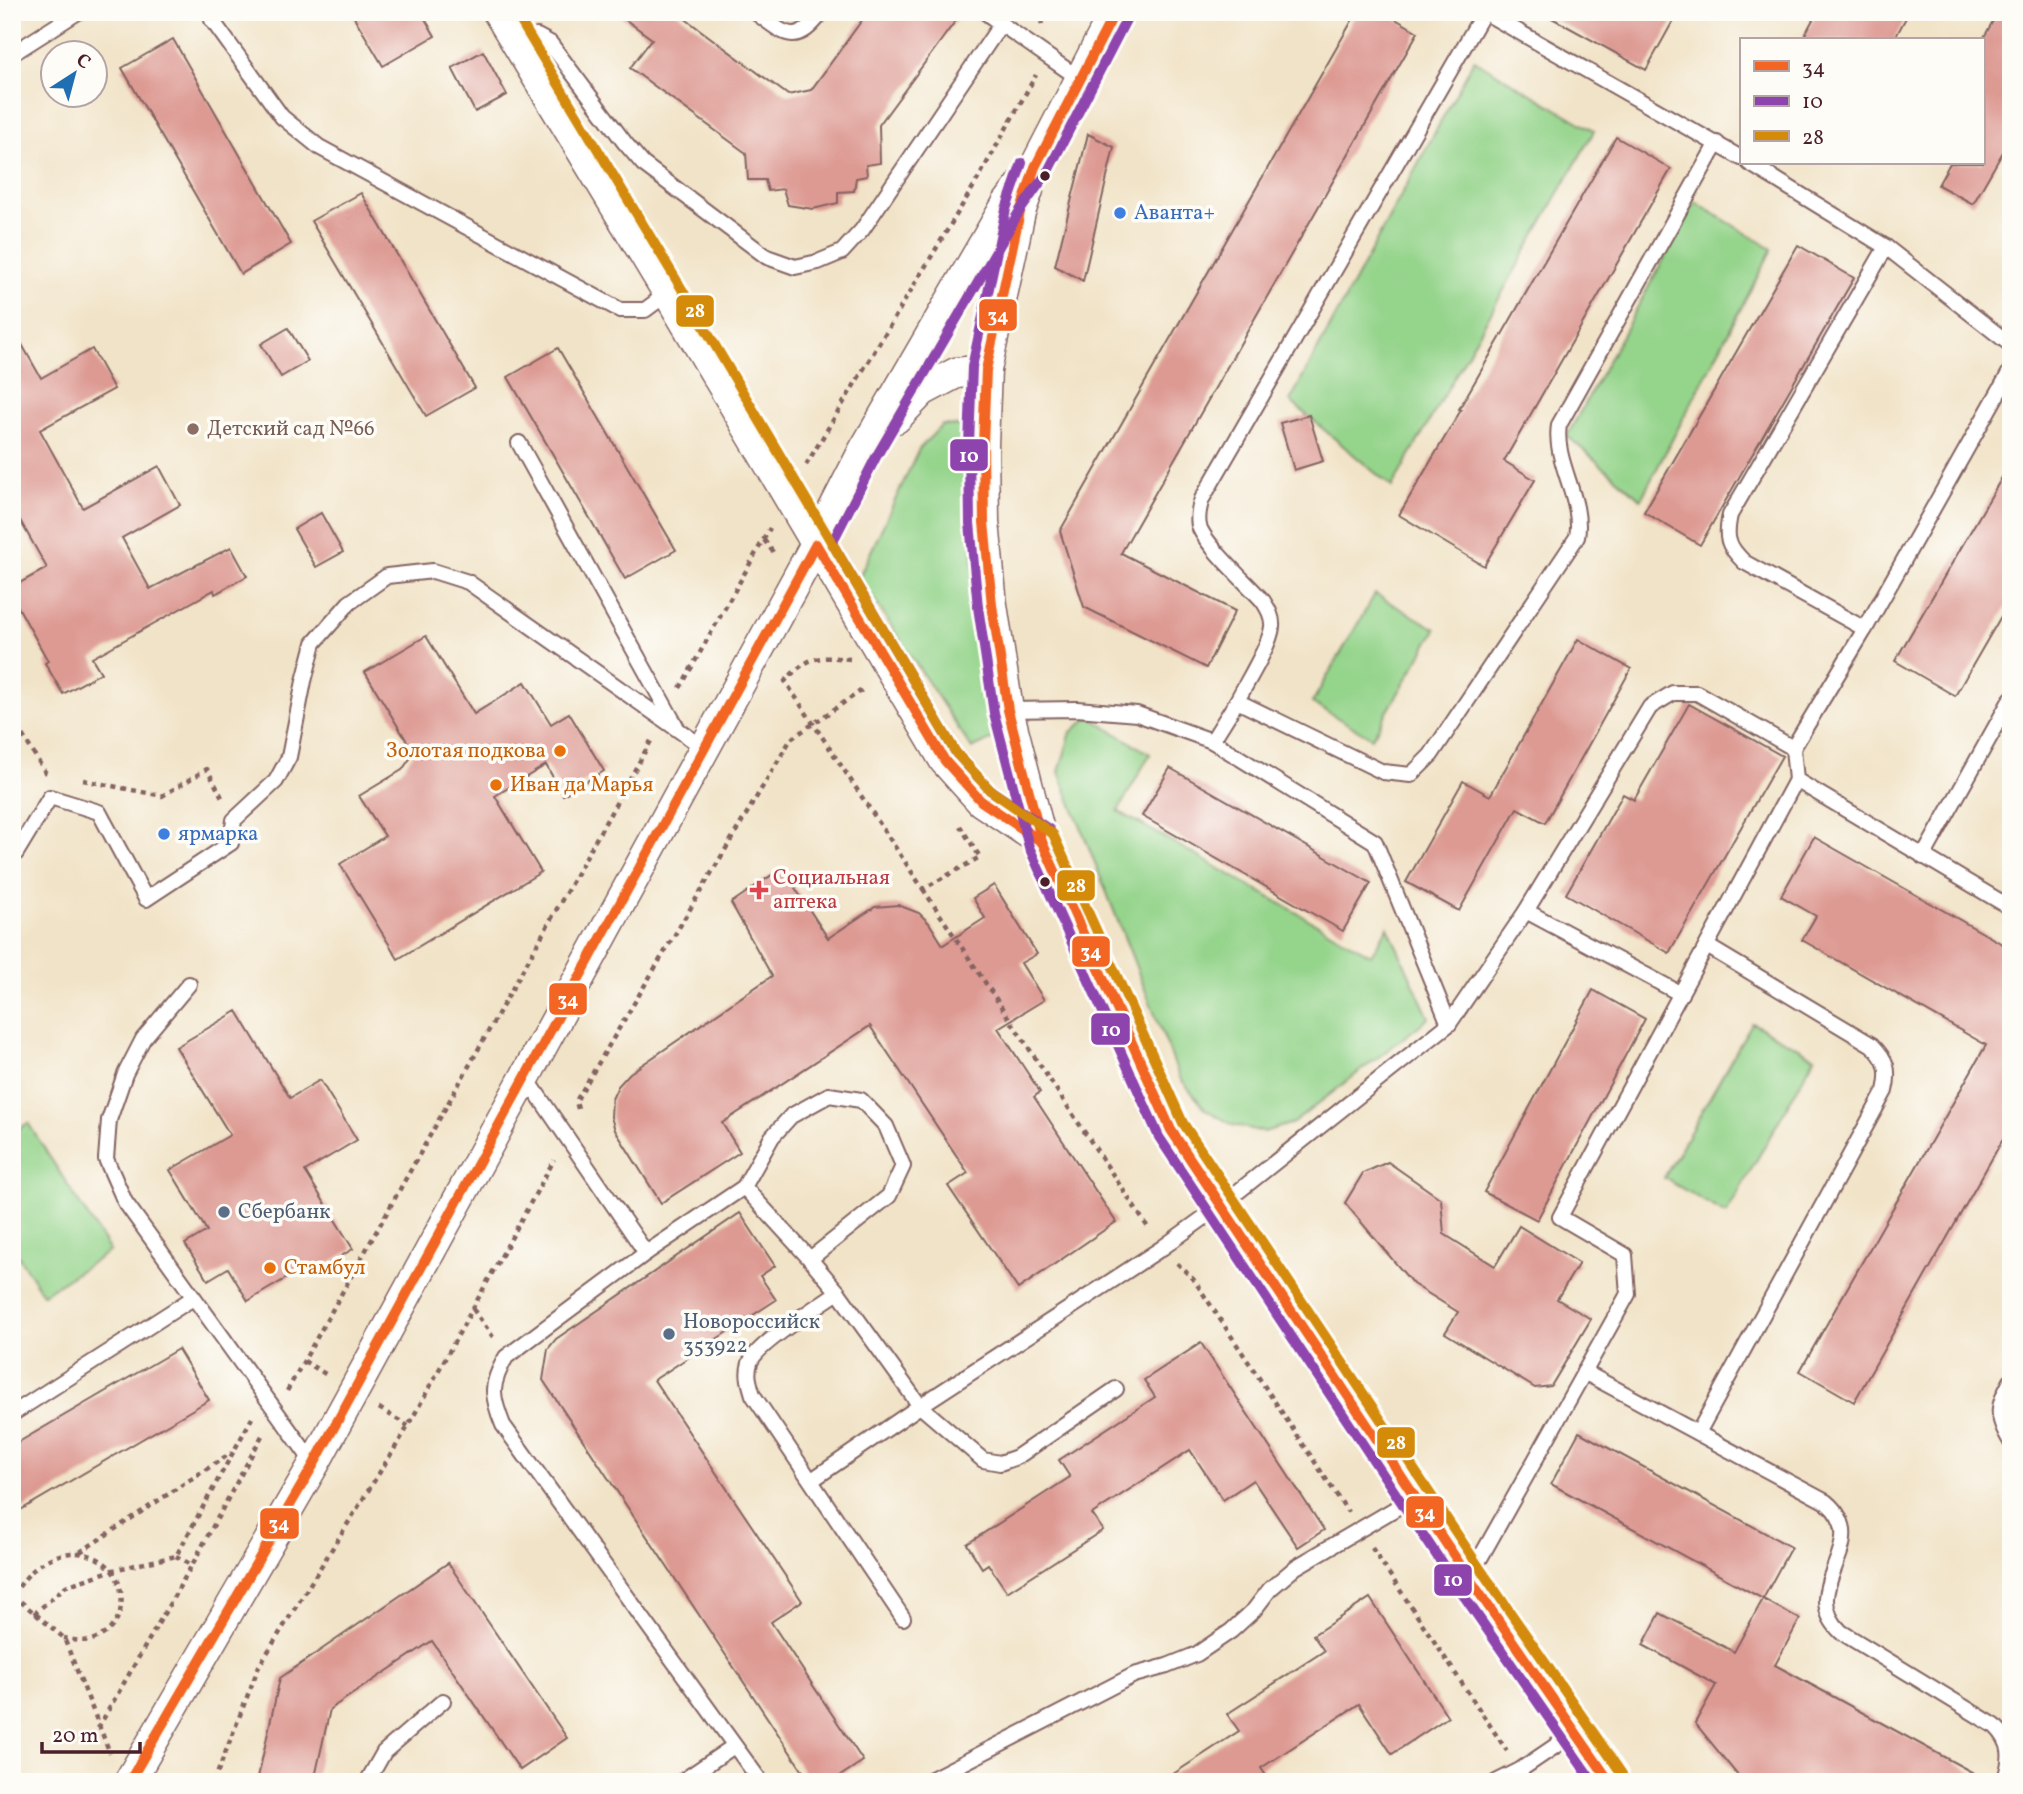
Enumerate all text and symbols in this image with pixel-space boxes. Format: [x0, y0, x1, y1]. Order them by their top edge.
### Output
north arrow [38, 38, 108, 108]
legend [1740, 38, 1984, 164]
text: С [70, 48, 95, 76]
text: 34 [1802, 54, 1825, 83]
text: 10 [1802, 88, 1823, 117]
text: 28 [1802, 124, 1824, 153]
unlabelled marker [1038, 169, 1052, 183]
place label: Аванта+ [1134, 199, 1215, 228]
marker: Аванта+ [1112, 205, 1128, 221]
line badge: 28 [675, 294, 715, 328]
line badge: 34 [978, 298, 1018, 332]
text: 28 [685, 299, 705, 325]
text: 34 [987, 304, 1009, 330]
place label: Детский сад №66 [207, 415, 375, 444]
marker: Детский сад №66 [185, 421, 201, 437]
line badge: 10 [949, 438, 989, 472]
text: 10 [959, 444, 979, 470]
place label: Золотая подкова [386, 737, 546, 766]
marker: Золотая подкова [552, 743, 568, 759]
place label: Иван да Марья [510, 771, 653, 800]
marker: Иван да Марья [488, 777, 504, 793]
place label: ярмарка [178, 820, 259, 849]
marker: ярмарка [156, 826, 172, 842]
place label: Социальная аптека [773, 864, 890, 917]
line badge: 28 [1056, 869, 1096, 902]
text: 28 [1066, 874, 1086, 900]
unlabelled marker [1038, 875, 1052, 889]
marker: Социальная аптека [751, 882, 767, 898]
line badge: 34 [1071, 935, 1111, 968]
text: 34 [1080, 940, 1102, 966]
line badge: 34 [548, 982, 588, 1016]
text: 34 [557, 988, 579, 1014]
line badge: 10 [1090, 1012, 1131, 1046]
text: 10 [1101, 1018, 1121, 1044]
place label: Сбербанк [238, 1198, 330, 1227]
marker: Сбербанк [216, 1204, 232, 1220]
place label: Стамбул [284, 1254, 365, 1283]
marker: Стамбул [262, 1260, 278, 1276]
place label: Новороссийск 353922 [683, 1308, 820, 1361]
marker: Новороссийск 353922 [661, 1326, 677, 1342]
line badge: 28 [1376, 1426, 1416, 1459]
text: 28 [1386, 1431, 1406, 1457]
line badge: 34 [1405, 1495, 1445, 1529]
text: 34 [1414, 1501, 1436, 1527]
line badge: 34 [259, 1507, 300, 1540]
text: 34 [268, 1512, 290, 1538]
line badge: 10 [1433, 1563, 1473, 1597]
text: 10 [1443, 1568, 1463, 1594]
scale bar [42, 1710, 140, 1754]
text: 20 m [52, 1722, 98, 1751]

